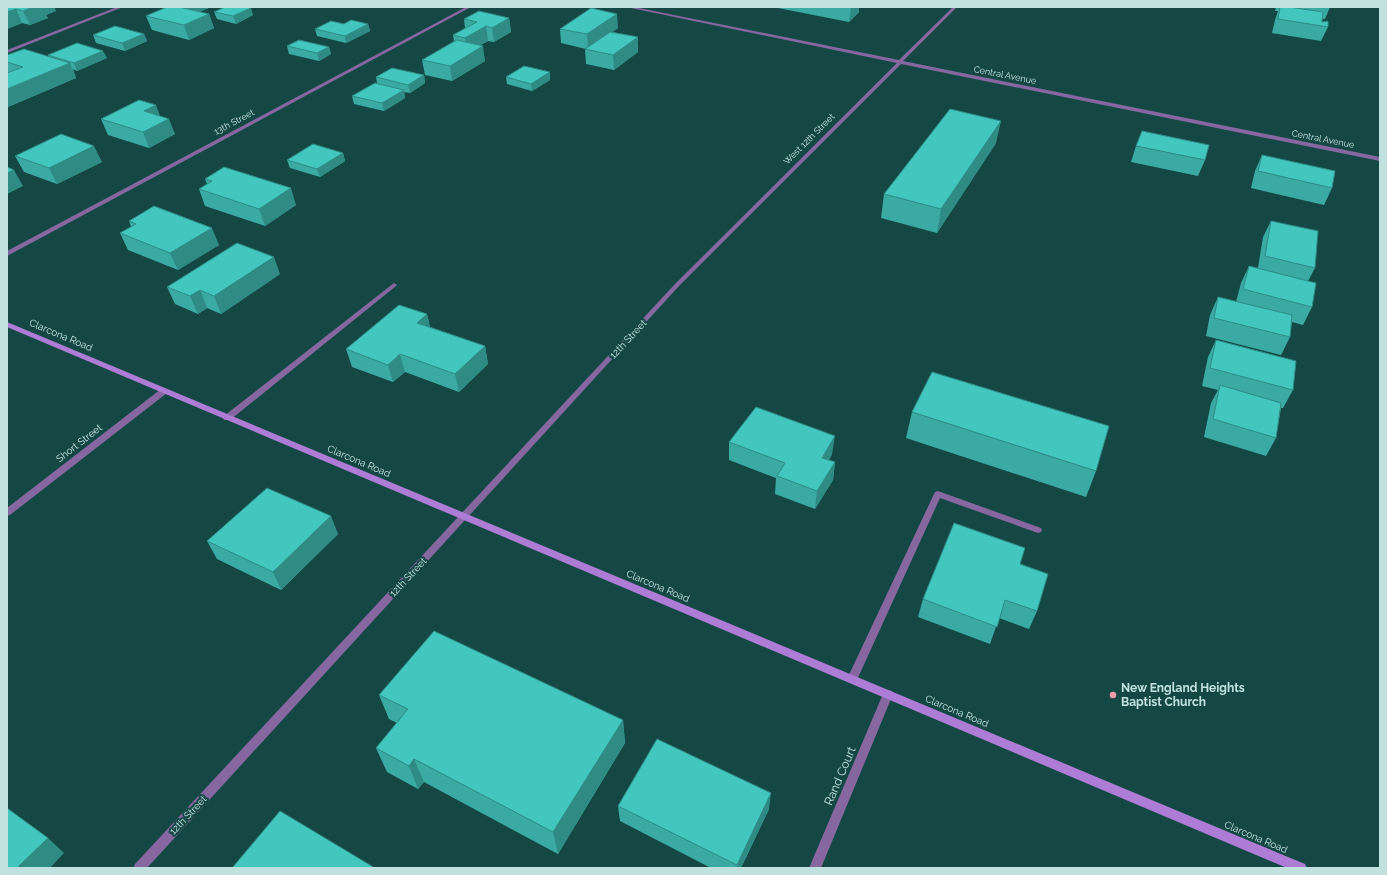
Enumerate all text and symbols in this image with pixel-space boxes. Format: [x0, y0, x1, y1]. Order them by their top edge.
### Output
street label: Central Avenue [973, 64, 1038, 86]
street label: 13th Street [212, 107, 256, 137]
street label: West 12th Street [781, 111, 837, 167]
street label: Central Avenue [1291, 128, 1356, 150]
street label: Clarcona Road [28, 317, 94, 353]
street label: 12th Street [607, 317, 649, 361]
street label: Short Street [54, 421, 105, 464]
street label: Clarcona Road [326, 443, 392, 479]
street label: 12th Street [387, 555, 429, 599]
street label: Clarcona Road [625, 568, 691, 604]
place label: New England Heights Baptist Church [1121, 681, 1245, 709]
marker: New England Heights Baptist Church [1108, 690, 1118, 700]
street label: Clarcona Road [924, 693, 990, 729]
street label: Rand Court [821, 744, 859, 808]
street label: 12th Street [167, 793, 209, 837]
street label: Clarcona Road [1223, 819, 1289, 855]

